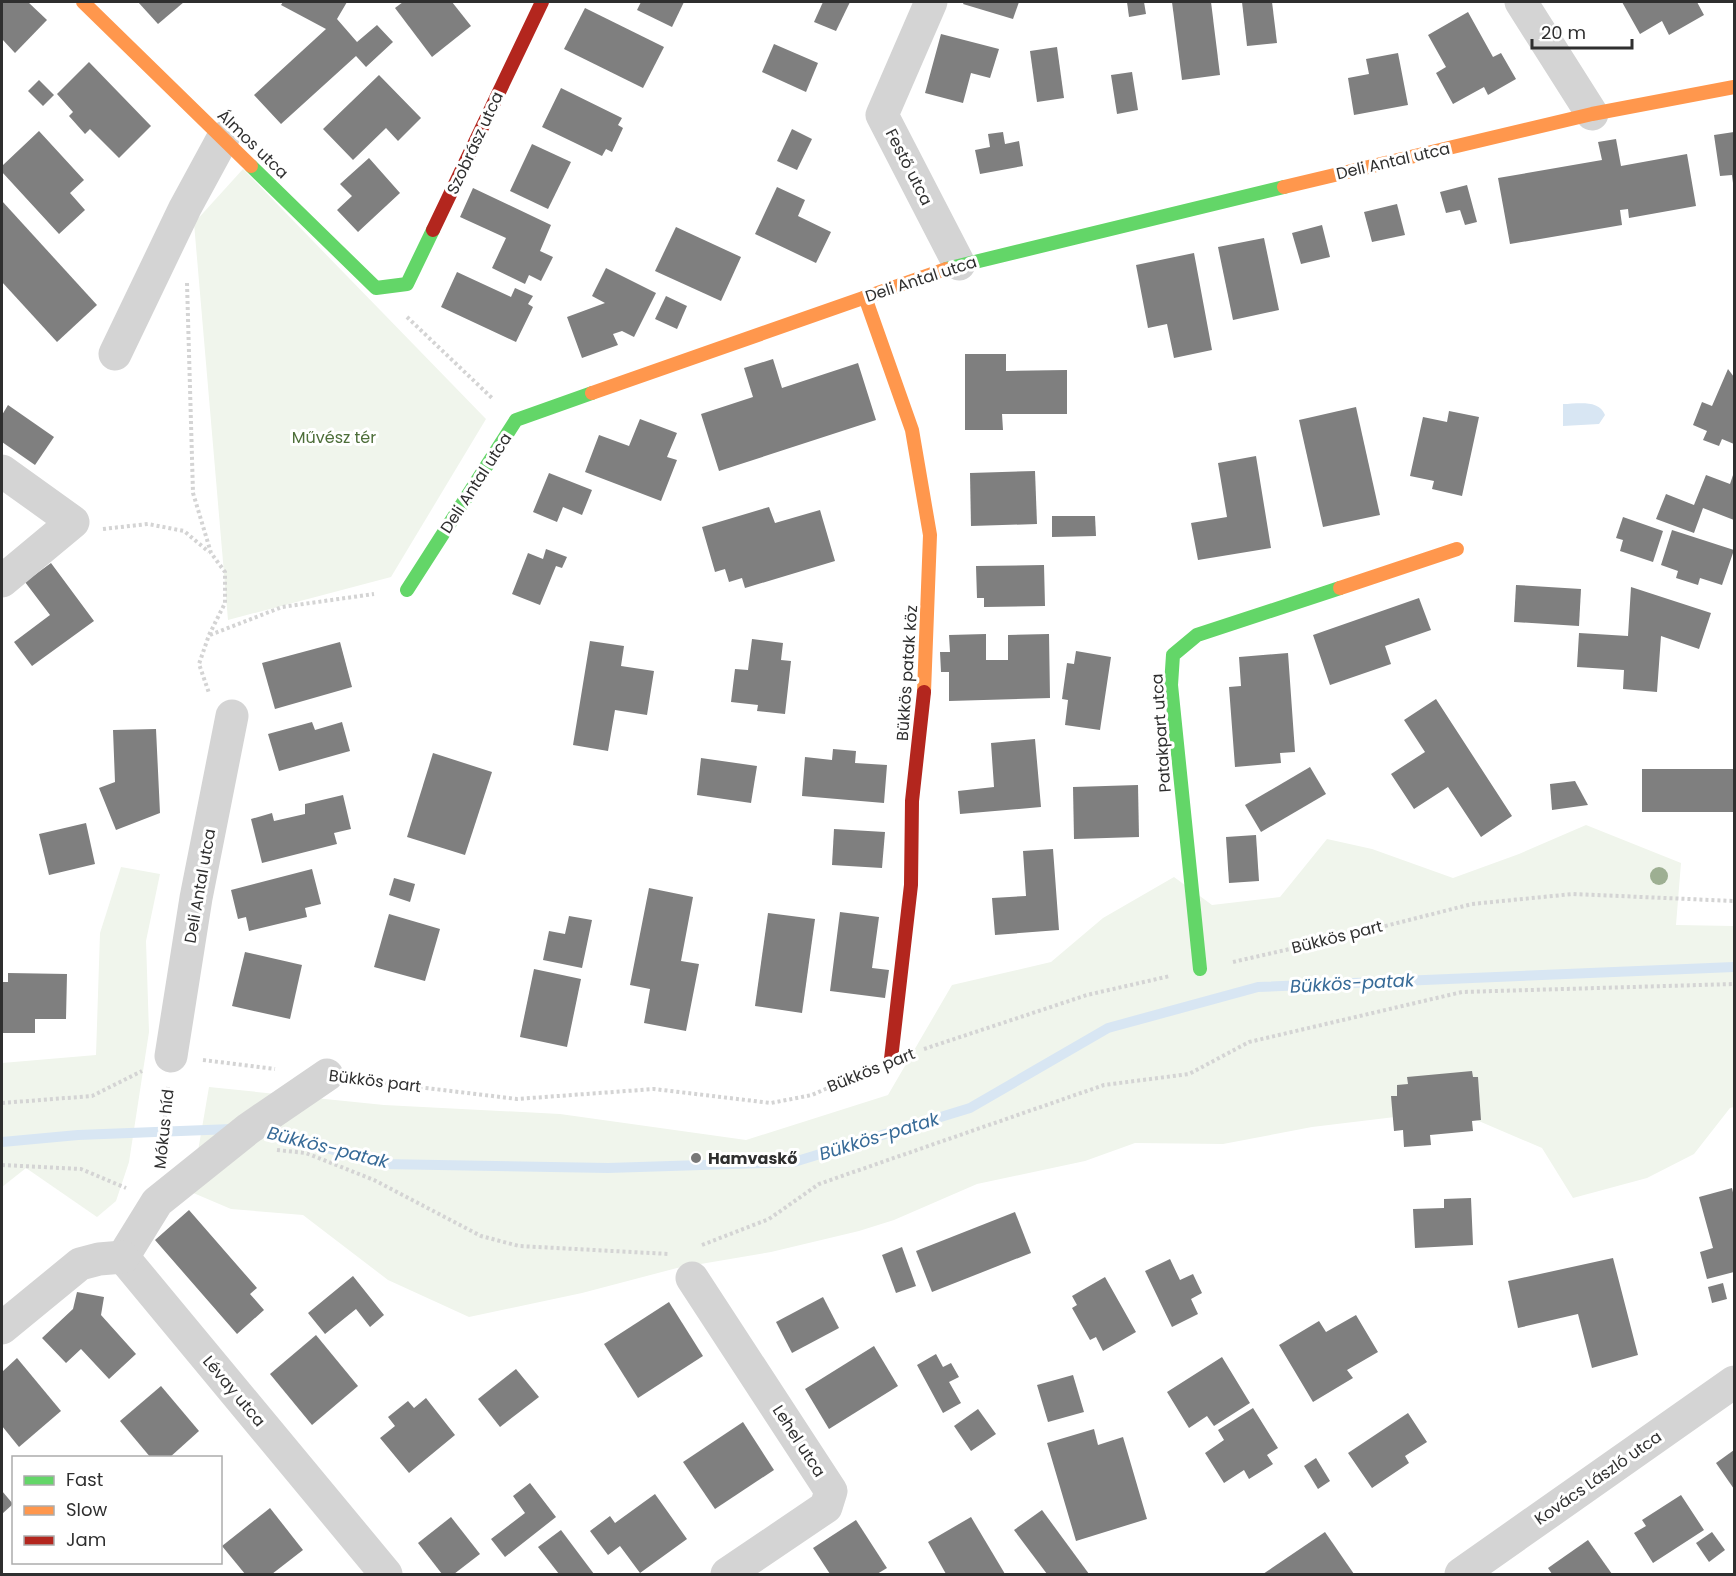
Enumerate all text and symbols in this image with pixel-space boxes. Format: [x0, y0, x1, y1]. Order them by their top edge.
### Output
scale bar [1532, 12, 1632, 50]
text: 20 m [1541, 20, 1586, 45]
street label: Szobrász utca [441, 88, 509, 198]
street label: Álmos utca [212, 104, 294, 184]
street label: Festő utca [880, 125, 938, 209]
street label: Deli Antal utca [1334, 137, 1452, 185]
street label: Deli Antal utca [862, 250, 980, 308]
park label: Művész tér [292, 426, 376, 449]
street label: Deli Antal utca [435, 428, 517, 538]
street label: Bükkös patak köz [891, 604, 923, 742]
street label: Patakpart utca [1145, 673, 1177, 793]
street label: Deli Antal utca [179, 827, 221, 945]
street label: Bükkös part [1289, 915, 1385, 959]
water label: Bükkös-patak [1289, 967, 1415, 999]
street label: Bükkös part [824, 1042, 918, 1098]
street label: Bükkös part [328, 1064, 423, 1098]
street label: Mókus híd [148, 1088, 180, 1170]
water label: Bükkös-patak [816, 1106, 943, 1166]
water label: Bükkös-patak [265, 1120, 392, 1174]
place label: Hamvaskő [708, 1147, 797, 1170]
marker: Hamvaskő [689, 1151, 703, 1165]
street label: Lévay utca [197, 1350, 271, 1432]
street label: Lehel utca [767, 1400, 831, 1482]
street label: Kovács László utca [1530, 1425, 1666, 1531]
legend [12, 1456, 222, 1564]
text: Fast [66, 1467, 103, 1492]
text: Slow [66, 1497, 108, 1522]
text: Jam [66, 1527, 106, 1552]

